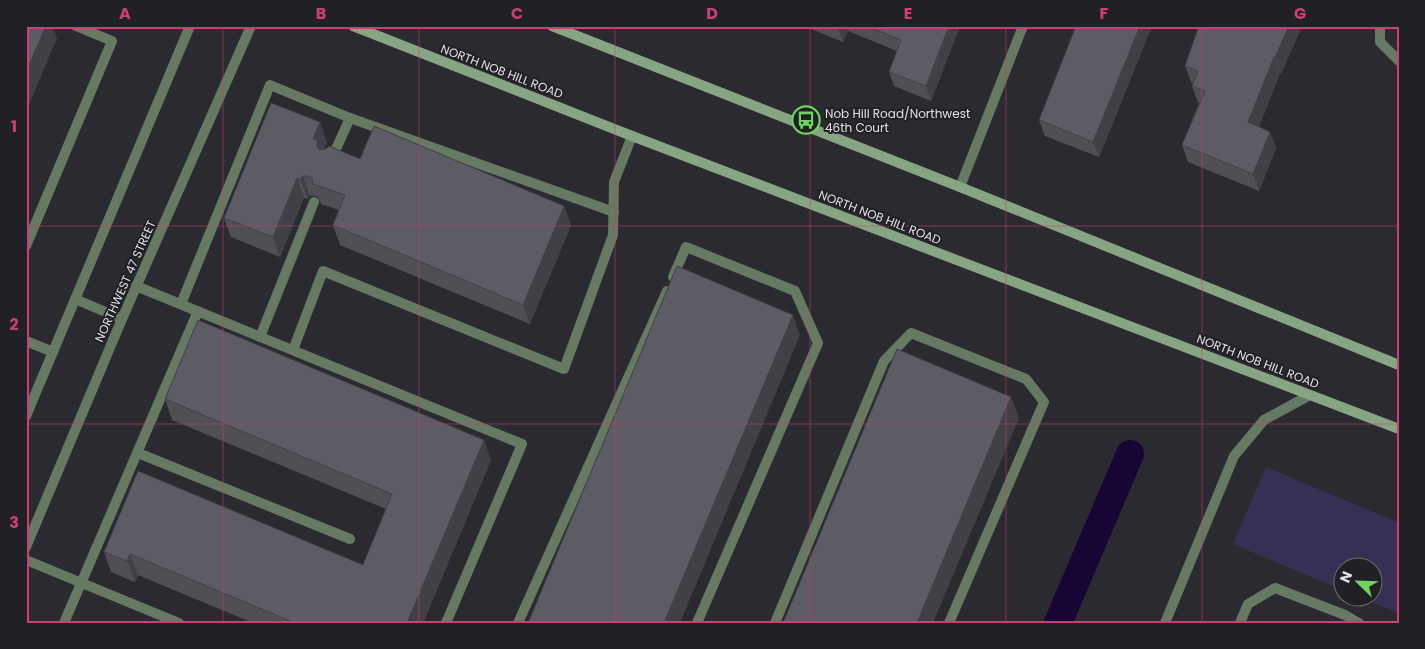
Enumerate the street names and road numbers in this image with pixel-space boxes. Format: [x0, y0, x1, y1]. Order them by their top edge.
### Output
street label: NORTH NOB HILL ROAD [438, 40, 566, 102]
street label: NORTH NOB HILL ROAD [816, 186, 944, 248]
street label: NORTHWEST 47 STREET [90, 217, 160, 345]
street label: NORTH NOB HILL ROAD [1194, 330, 1322, 392]

